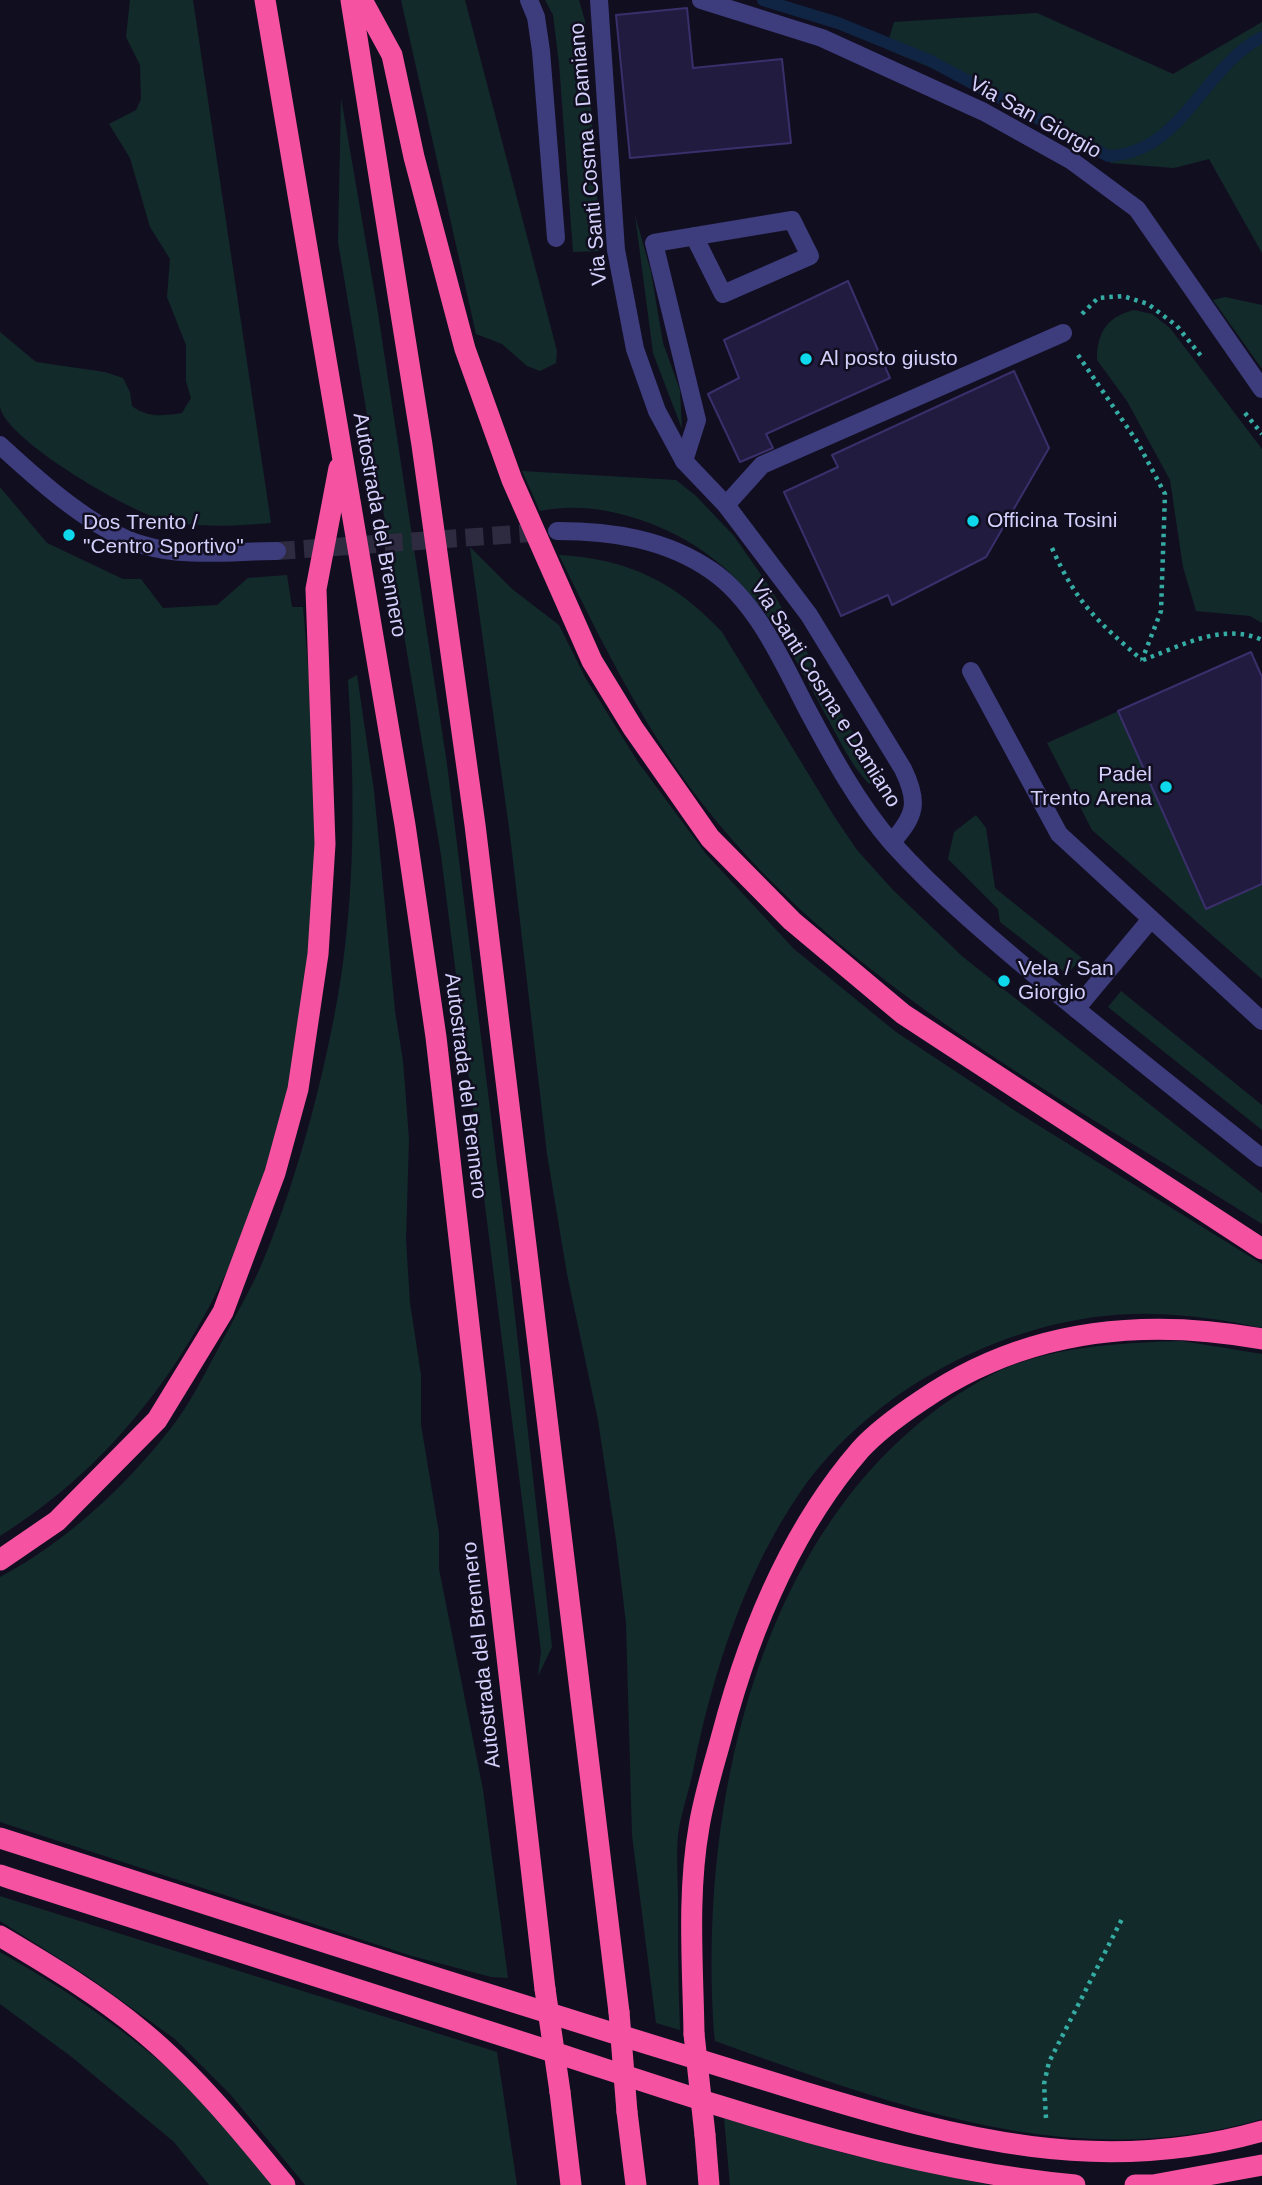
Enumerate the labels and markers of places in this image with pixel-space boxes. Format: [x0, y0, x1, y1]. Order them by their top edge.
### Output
place label: Al posto giusto [820, 346, 958, 372]
marker: Al posto giusto [798, 351, 814, 367]
place label: Officina Tosini [987, 508, 1117, 534]
place label: Dos Trento / "Centro Sportivo" [83, 510, 244, 560]
marker: Officina Tosini [965, 513, 981, 529]
marker: Dos Trento / "Centro Sportivo" [61, 527, 77, 543]
place label: Padel Trento Arena [1030, 762, 1152, 812]
marker: Padel Trento Arena [1158, 779, 1174, 795]
place label: Vela / San Giorgio [1018, 956, 1114, 1006]
marker: Vela / San Giorgio [996, 973, 1012, 989]

